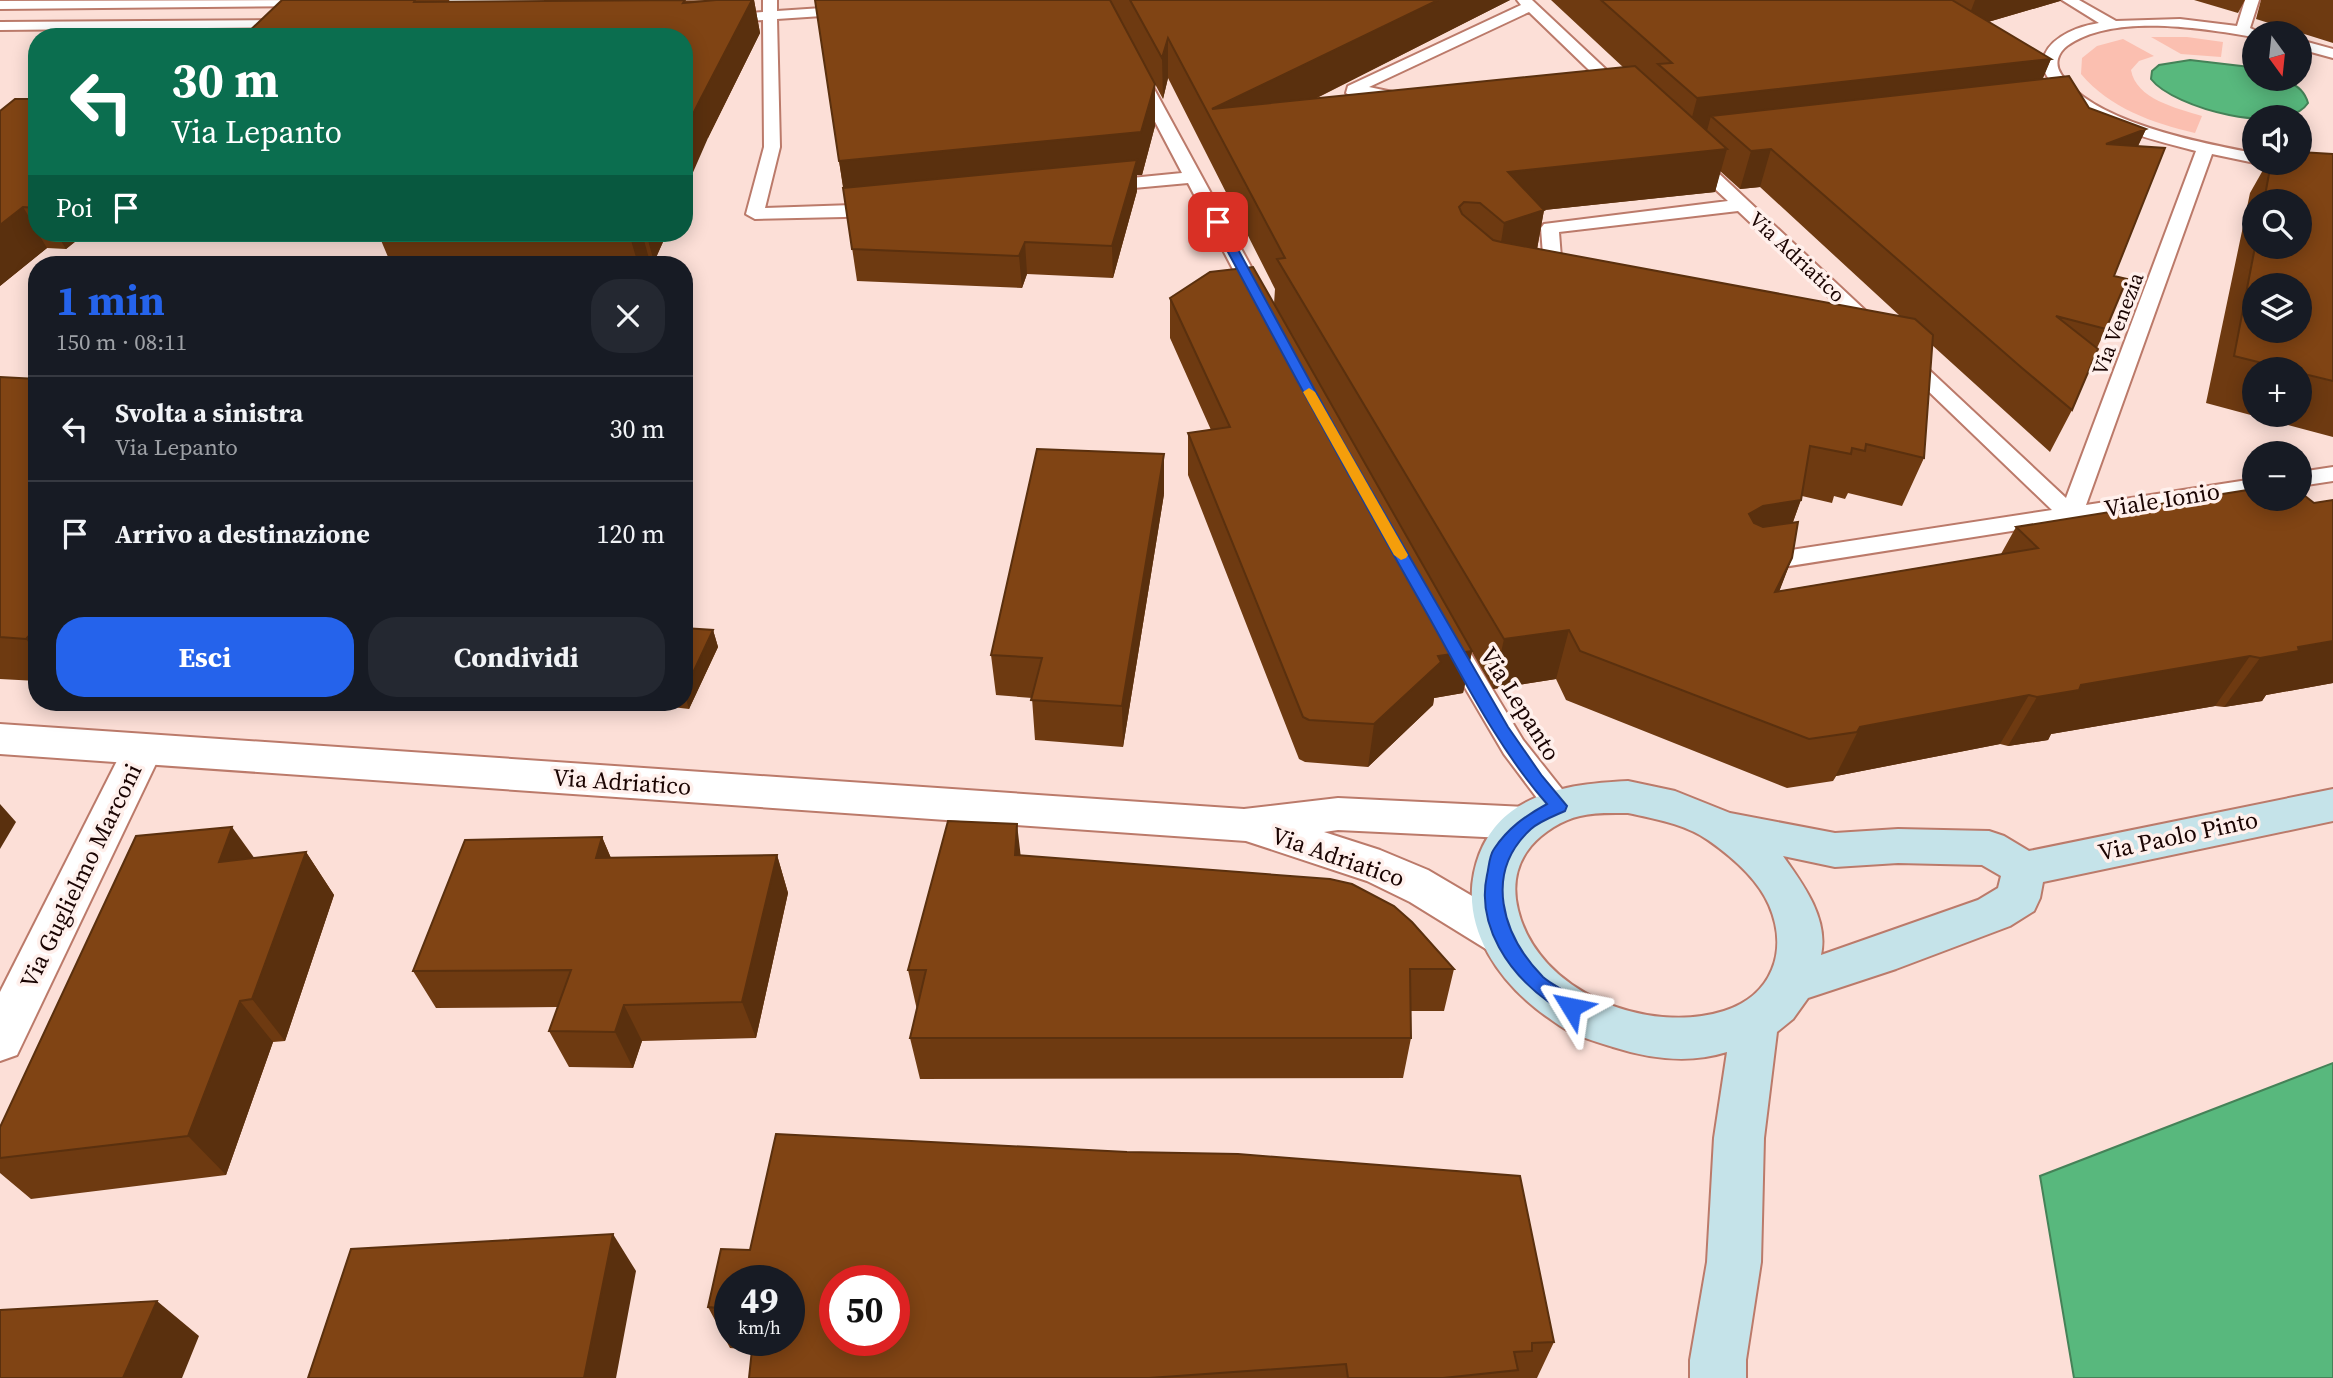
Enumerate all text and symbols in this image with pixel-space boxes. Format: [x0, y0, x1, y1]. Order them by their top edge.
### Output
north arrow [2242, 21, 2312, 91]
map controls [2242, 21, 2312, 511]
text: 30 m [171, 46, 279, 113]
icon: left [56, 56, 147, 147]
button: sound [2242, 105, 2312, 175]
text: Via Lepanto [171, 110, 342, 154]
icon: arrive [107, 189, 145, 227]
button: search [2242, 189, 2312, 259]
text: Poi [56, 190, 93, 226]
pin [1188, 192, 1248, 252]
icon: arrive [1199, 203, 1237, 241]
street label: Via Adriatico [1743, 205, 1852, 309]
street label: Via Venezia [2085, 268, 2151, 379]
text: 1 min [56, 271, 165, 329]
button: layers [2242, 273, 2312, 343]
button: close [591, 279, 665, 353]
text: 150 m · 08:11 [56, 326, 187, 358]
button: + [2242, 357, 2312, 427]
text: Svolta a sinistra [115, 395, 303, 431]
icon: left [56, 410, 94, 448]
text: 30 m [610, 411, 665, 447]
text: Via Lepanto [115, 431, 238, 463]
button: − [2242, 441, 2312, 511]
street label: Viale Ionio [2102, 474, 2222, 525]
icon: arrive [56, 515, 94, 553]
text: Arrivo a destinazione [115, 516, 370, 552]
text: 120 m [597, 516, 665, 552]
button: Esci [56, 617, 354, 697]
button: Condividi [368, 617, 665, 697]
street label: Via Lepanto [1472, 641, 1568, 767]
street label: Via Guglielmo Marconi [12, 758, 149, 994]
street label: Via Adriatico [552, 760, 692, 803]
street label: Via Paolo Pinto [2095, 802, 2261, 869]
street label: Via Adriatico [1267, 818, 1409, 895]
position arrow [1534, 970, 1608, 1044]
speed limit sign: 50 [819, 1265, 910, 1356]
text: 49 [741, 1277, 778, 1325]
text: km/h [738, 1315, 781, 1340]

